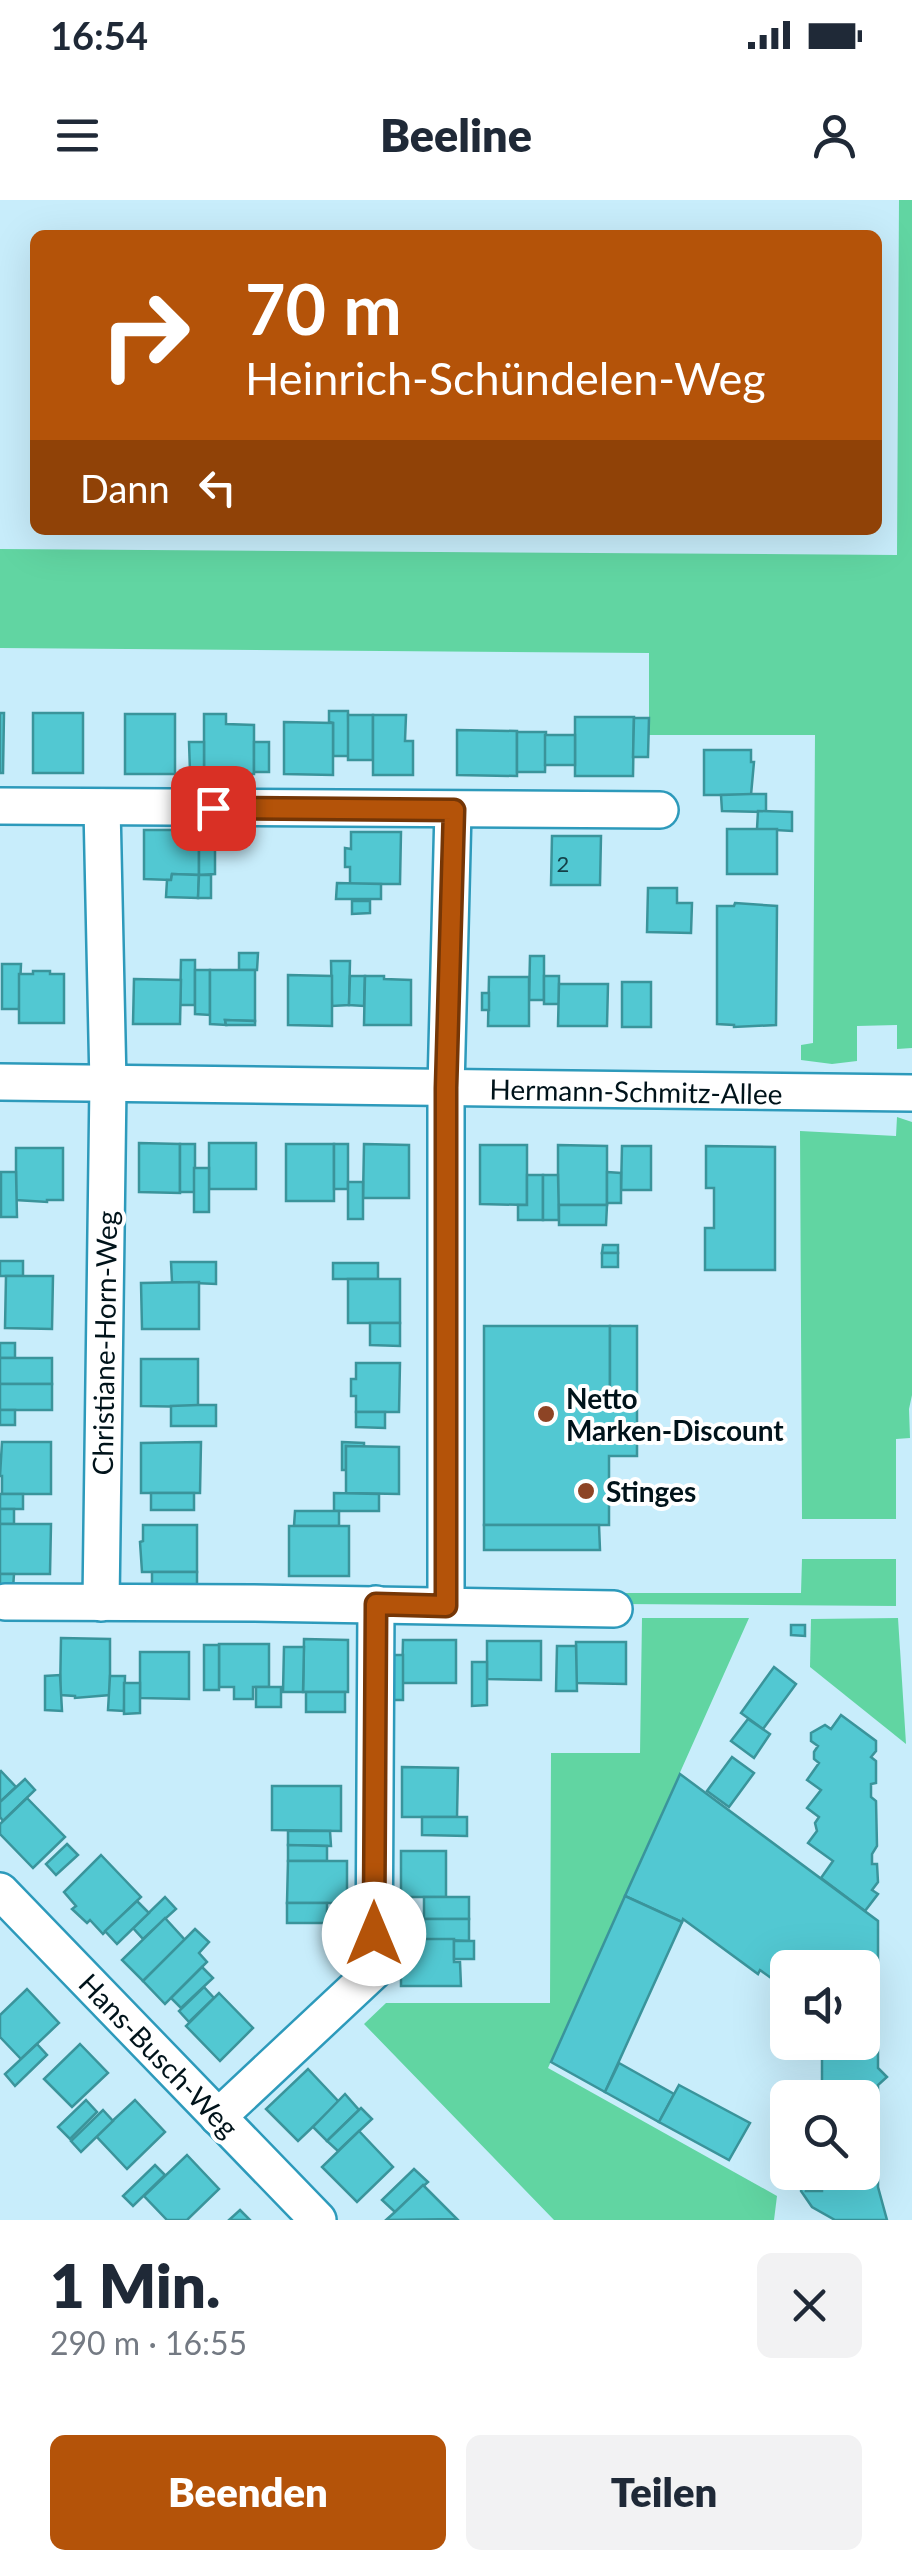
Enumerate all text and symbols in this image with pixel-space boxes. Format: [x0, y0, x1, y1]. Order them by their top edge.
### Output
text: 16:54 [50, 12, 148, 58]
icon: menu [50, 108, 105, 163]
text: Beeline [380, 108, 532, 162]
icon: person [807, 108, 862, 163]
text: 70 m [245, 266, 402, 350]
icon: right [80, 270, 210, 400]
text: Heinrich-Schündelen-Weg [245, 351, 766, 405]
icon: left [190, 460, 245, 515]
text: Dann [80, 465, 170, 511]
pin [171, 766, 256, 851]
icon: arrive [186, 781, 241, 836]
house number: 2 [557, 850, 569, 877]
street label: Hermann-Schmitz-Allee [489, 1071, 783, 1111]
street label: Christiane-Horn-Weg [85, 1210, 123, 1476]
place label: Netto Marken-Discount [566, 1381, 784, 1447]
marker: Netto Marken-Discount [535, 1403, 557, 1425]
place label: Stinges [606, 1474, 696, 1508]
marker: Stinges [575, 1480, 597, 1502]
position arrow [322, 1882, 426, 1986]
map controls [770, 1950, 880, 2190]
button: sound [770, 1950, 880, 2060]
street label: Hans-Busch-Weg [72, 1966, 246, 2144]
button: search [770, 2080, 880, 2190]
text: 1 Min. [50, 2249, 220, 2321]
button: close [757, 2253, 862, 2358]
text: 290 m · 16:55 [50, 2323, 247, 2362]
button: Beenden [50, 2435, 446, 2550]
button: Teilen [466, 2435, 862, 2550]

